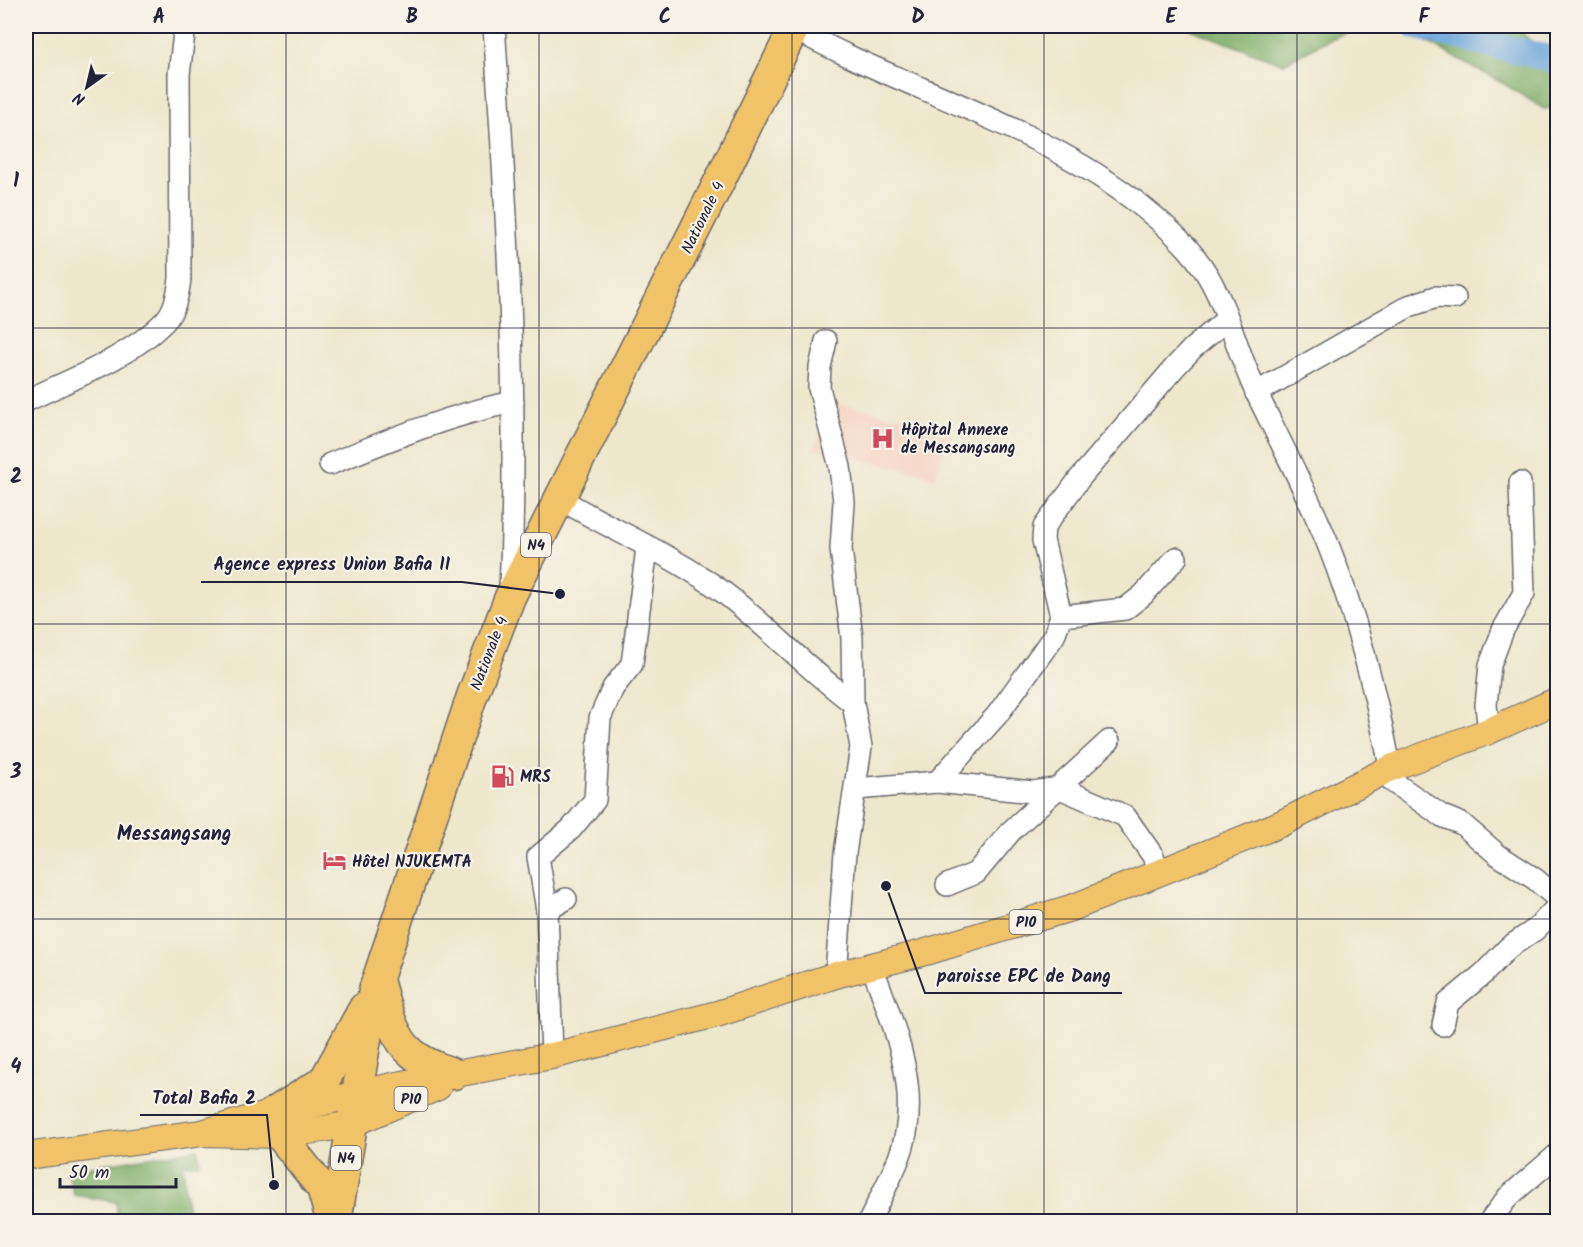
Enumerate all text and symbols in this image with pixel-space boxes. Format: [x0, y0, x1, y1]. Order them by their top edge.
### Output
text: A [153, 2, 165, 34]
text: B [406, 2, 418, 34]
text: C [659, 2, 671, 34]
text: D [911, 2, 925, 34]
text: E [1165, 2, 1177, 34]
text: F [1419, 2, 1431, 34]
north arrow [57, 57, 117, 117]
text: N [68, 85, 91, 111]
text: 1 [13, 166, 19, 198]
street label: Nationale 4 [675, 177, 732, 258]
place label: Hôpital Annexe de Messangsang [901, 418, 1015, 461]
hospital icon: Hôpital Annexe de Messangsang [870, 425, 896, 451]
text: 2 [10, 462, 22, 494]
road number: N4 [521, 533, 551, 557]
callout: Agence express Union Bafia II [201, 546, 462, 582]
text: Agence express Union Bafia II [214, 551, 451, 580]
street label: Nationale 4 [464, 612, 515, 694]
text: 3 [10, 757, 22, 789]
fuel station icon: MRS [489, 763, 515, 789]
place label: MRS [520, 765, 551, 790]
district label: Messangsang [117, 819, 231, 851]
hotel icon: Hôtel NJUKEMTA [321, 848, 347, 874]
place label: Hôtel NJUKEMTA [352, 850, 472, 875]
road number: P10 [1010, 910, 1042, 934]
callout: paroisse EPC de Dang [925, 957, 1122, 993]
text: paroisse EPC de Dang [936, 963, 1111, 992]
text: 4 [11, 1052, 22, 1084]
callout: Total Bafia 2 [140, 1079, 267, 1115]
text: Total Bafia 2 [152, 1085, 256, 1114]
road number: P10 [394, 1087, 428, 1111]
road number: N4 [331, 1146, 361, 1170]
scale bar [60, 1151, 176, 1189]
text: 50 m [69, 1159, 109, 1188]

